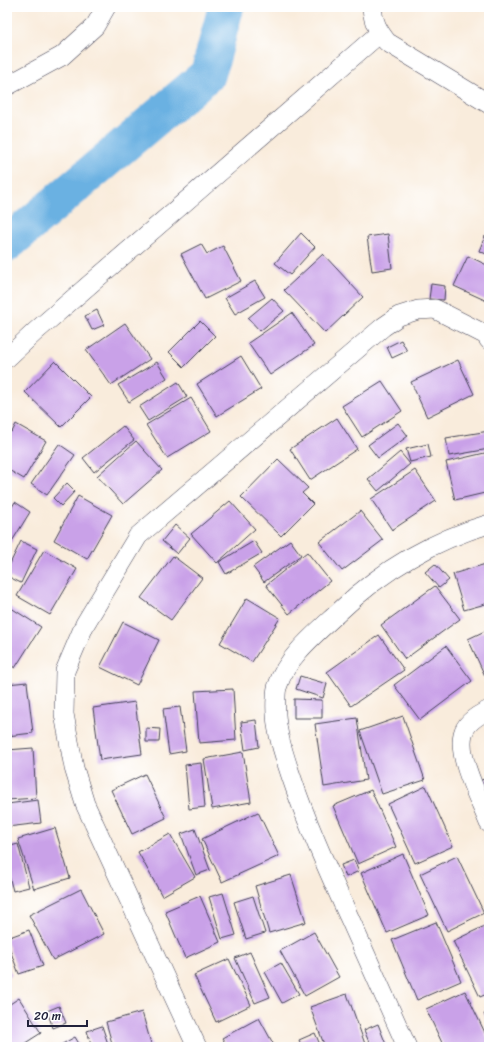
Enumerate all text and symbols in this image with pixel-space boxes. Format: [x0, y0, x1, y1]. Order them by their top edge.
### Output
scale bar [28, 1002, 87, 1028]
text: 20 m [34, 1005, 61, 1027]

